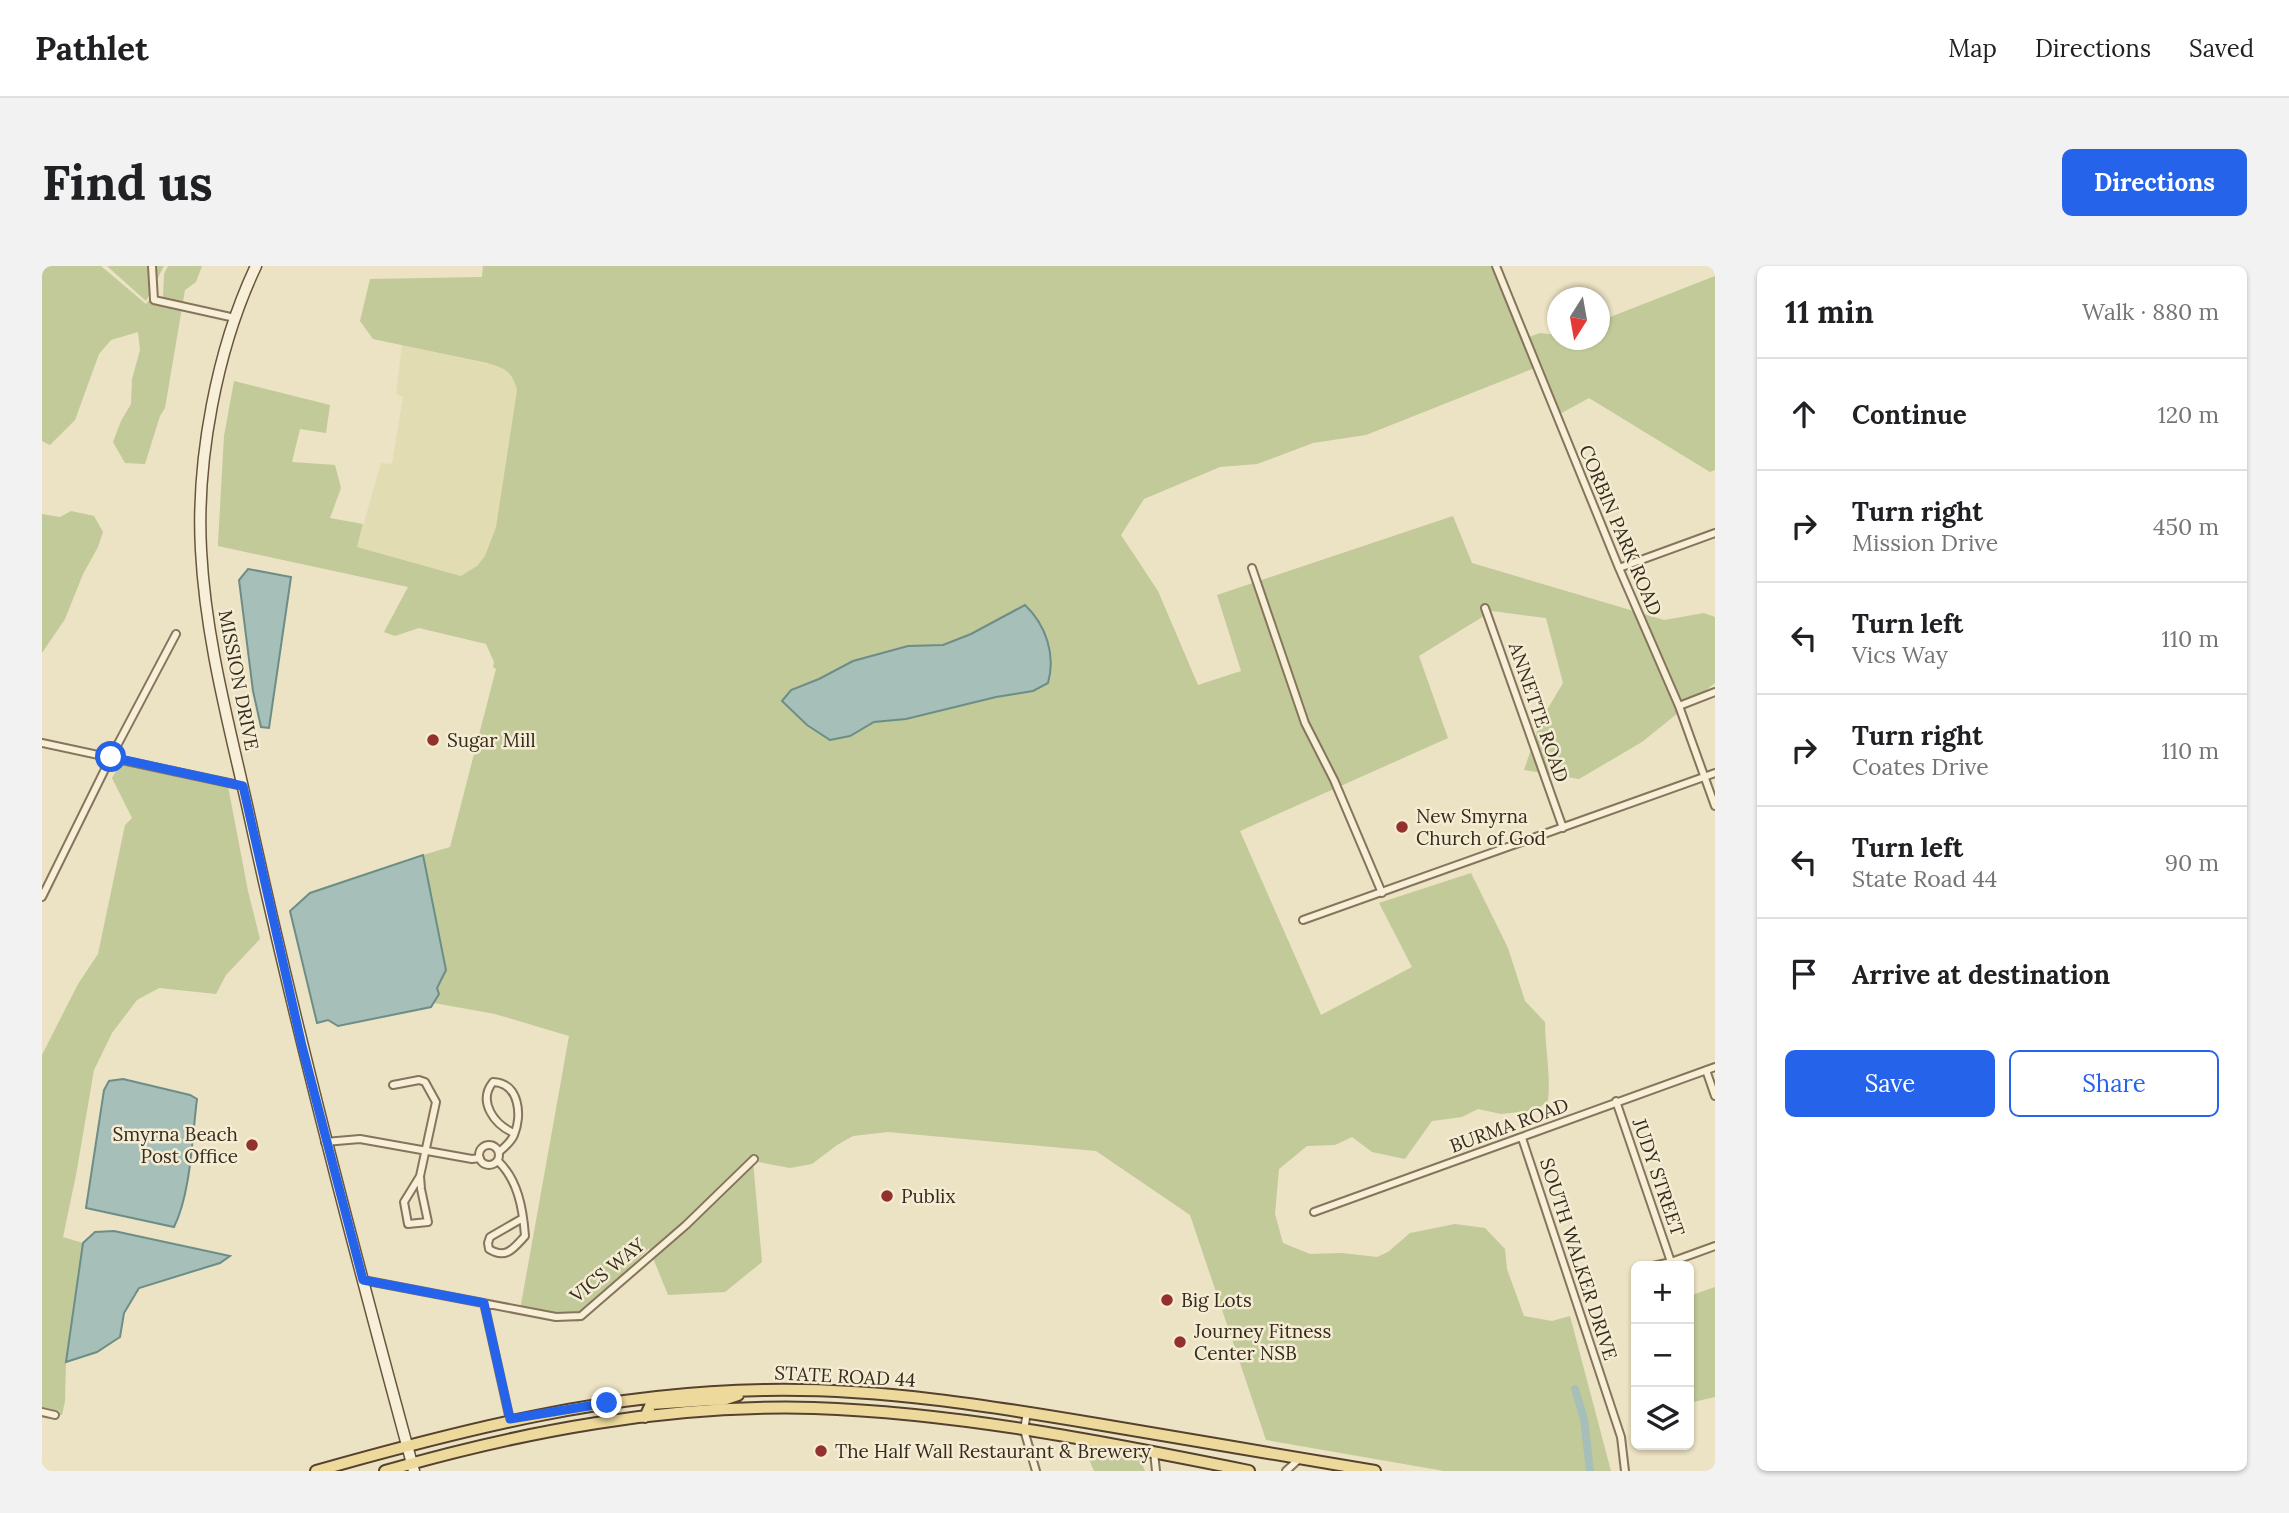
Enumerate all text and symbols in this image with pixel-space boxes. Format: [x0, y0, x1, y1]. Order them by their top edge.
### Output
text: Pathlet [35, 27, 149, 69]
text: Map [1948, 33, 1997, 64]
text: Directions [2035, 33, 2151, 64]
text: Saved [2189, 33, 2254, 64]
button: Directions [2062, 149, 2247, 216]
text: Find us [42, 151, 213, 213]
north arrow [1547, 287, 1610, 350]
text: 11 min [1785, 293, 1874, 331]
text: Walk · 880 m [2082, 297, 2219, 326]
icon: ahead [1785, 395, 1823, 433]
text: Continue [1852, 398, 1967, 431]
text: 120 m [2157, 400, 2219, 429]
street label: CORBIN PARK ROAD [1574, 441, 1668, 619]
text: Turn right [1852, 495, 1983, 528]
icon: right [1785, 507, 1823, 545]
text: 450 m [2153, 512, 2219, 541]
text: Mission Drive [1852, 528, 1998, 557]
text: Turn left [1852, 607, 1963, 640]
street label: MISSION DRIVE [214, 608, 264, 752]
icon: left [1785, 619, 1823, 657]
text: 110 m [2161, 624, 2219, 653]
street label: ANNETTE ROAD [1503, 638, 1574, 785]
text: Vics Way [1852, 640, 1948, 669]
text: Turn right [1852, 719, 1983, 752]
place label: Sugar Mill [447, 728, 536, 752]
icon: right [1785, 731, 1823, 769]
marker: Sugar Mill [425, 732, 441, 748]
text: 110 m [2161, 736, 2219, 765]
route start [95, 741, 126, 772]
text: Coates Drive [1852, 752, 1989, 781]
place label: New Smyrna Church of God [1416, 804, 1546, 850]
marker: New Smyrna Church of God [1394, 819, 1410, 835]
text: Turn left [1852, 831, 1963, 864]
icon: left [1785, 843, 1823, 881]
text: 90 m [2165, 848, 2219, 877]
text: State Road 44 [1852, 864, 1997, 893]
icon: arrive [1785, 955, 1823, 993]
text: Arrive at destination [1852, 958, 2110, 991]
button: Save [1785, 1050, 1995, 1117]
button: Share [2009, 1050, 2219, 1117]
street label: BURMA ROAD [1446, 1092, 1572, 1158]
street label: JUDY STREET [1627, 1114, 1690, 1239]
place label: Smyrna Beach Post Office [113, 1122, 238, 1168]
marker: Smyrna Beach Post Office [244, 1137, 260, 1153]
street label: SOUTH WALKER DRIVE [1535, 1155, 1623, 1363]
place label: Publix [901, 1184, 956, 1208]
marker: Publix [879, 1188, 895, 1204]
street label: VICS WAY [564, 1232, 650, 1308]
map controls [1631, 1261, 1694, 1450]
button: + [1631, 1261, 1694, 1324]
place label: Big Lots [1181, 1288, 1252, 1312]
marker: Big Lots [1159, 1292, 1175, 1308]
place label: Journey Fitness Center NSB [1193, 1319, 1331, 1365]
button: − [1631, 1324, 1694, 1387]
marker: Journey Fitness Center NSB [1172, 1334, 1188, 1350]
street label: STATE ROAD 44 [774, 1360, 916, 1392]
route end [591, 1387, 622, 1418]
button: layers [1631, 1387, 1694, 1450]
place label: The Half Wall Restaurant & Brewery [835, 1439, 1151, 1463]
marker: The Half Wall Restaurant & Brewery [813, 1443, 829, 1459]

